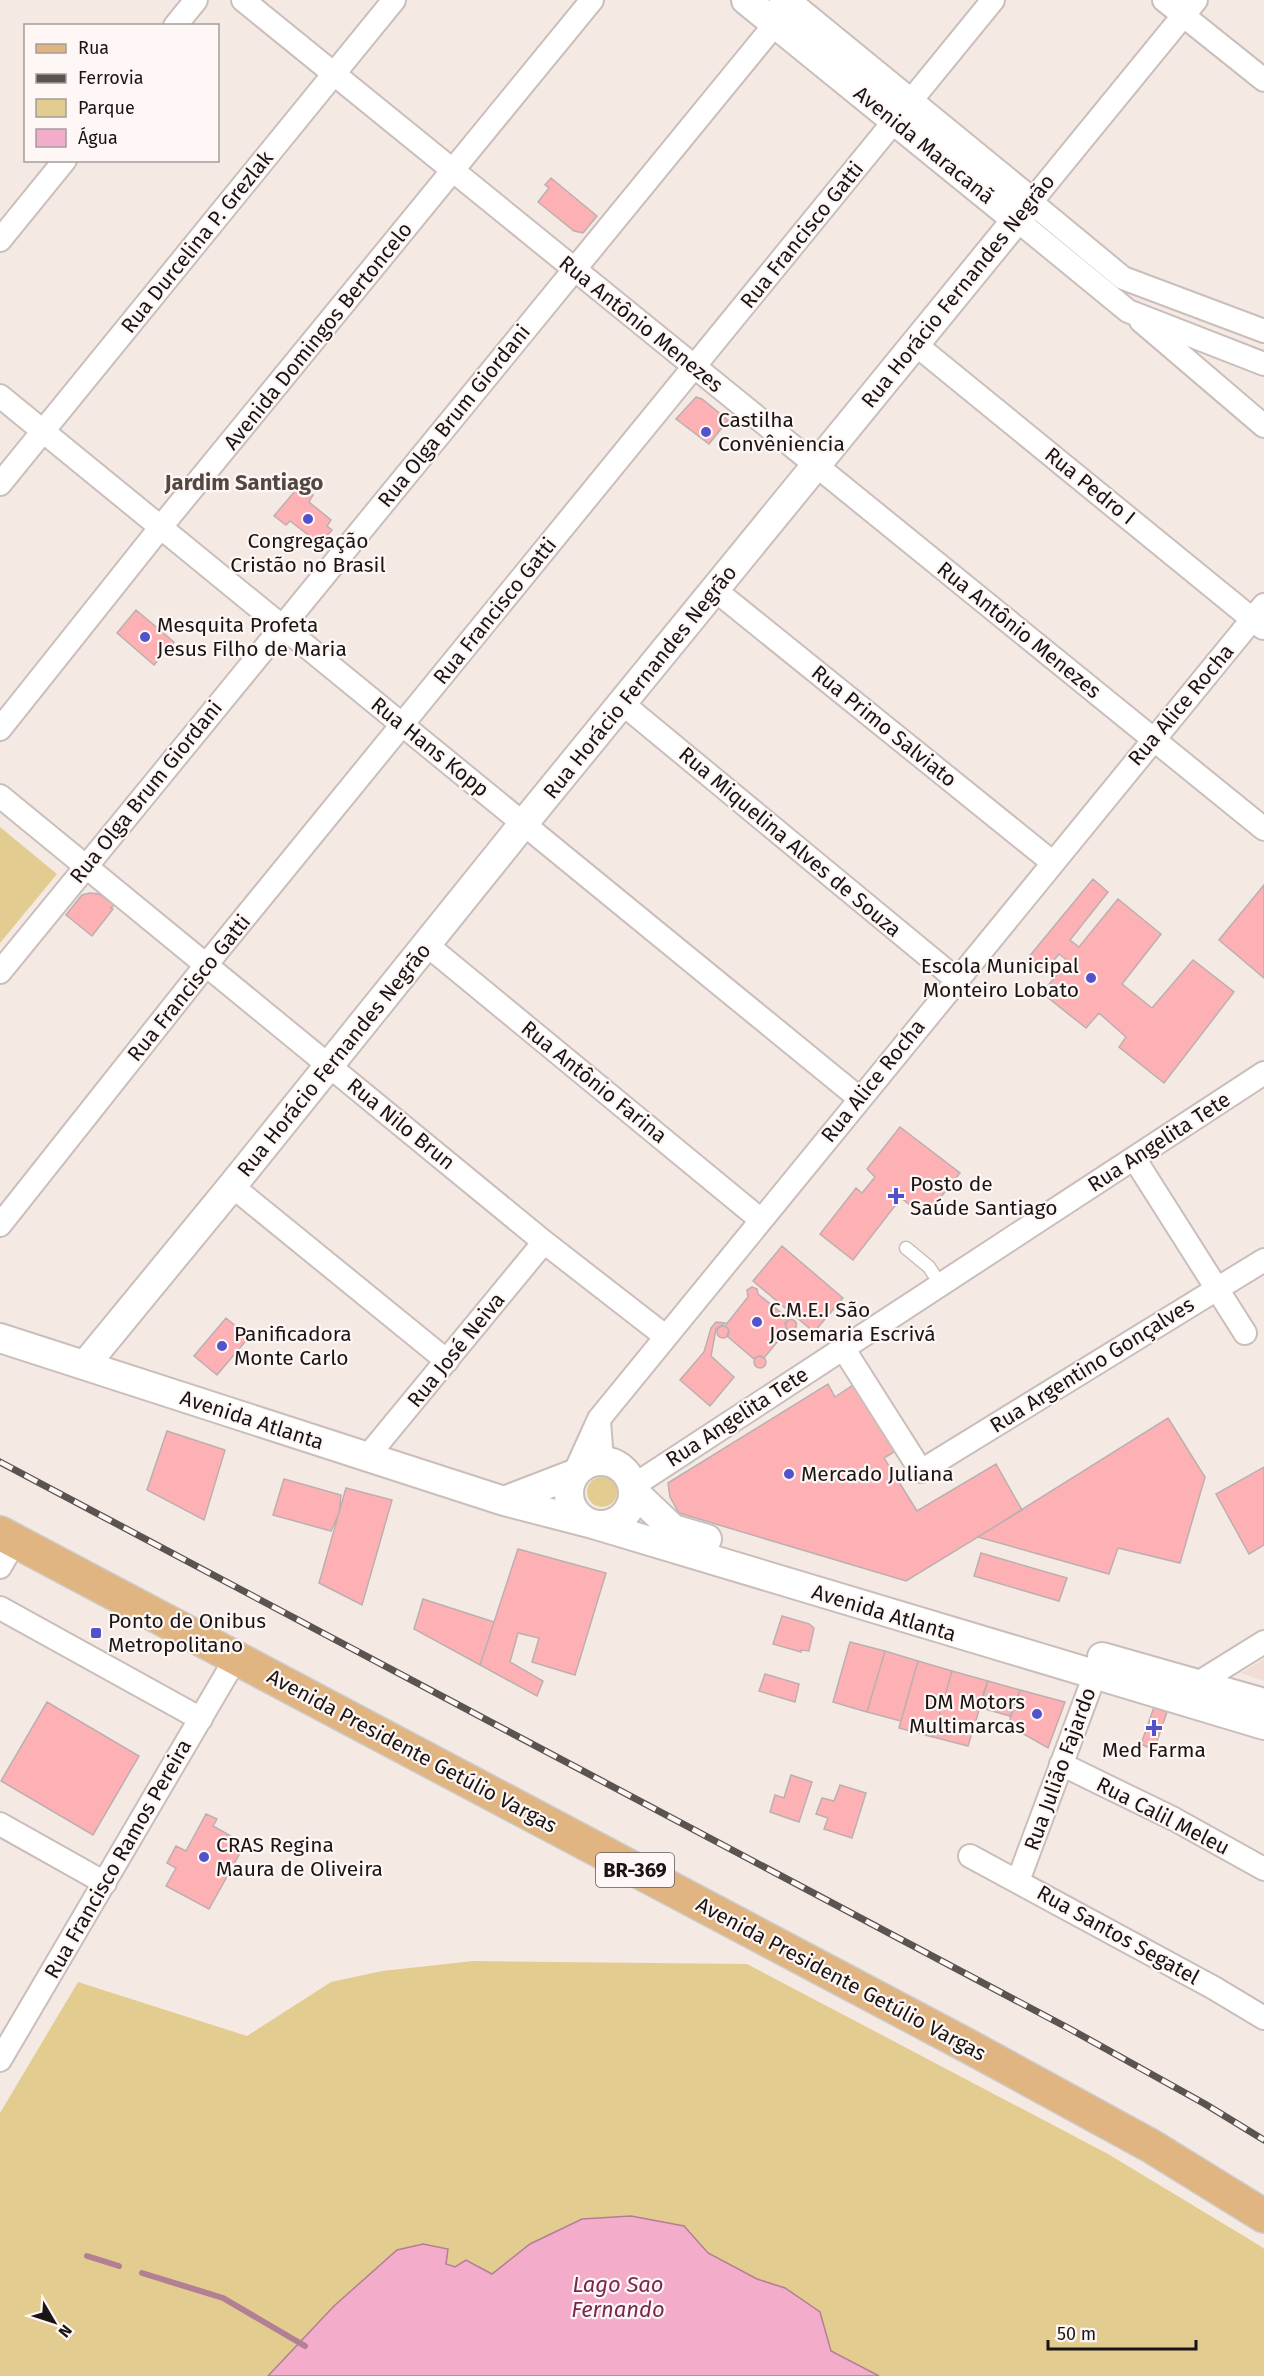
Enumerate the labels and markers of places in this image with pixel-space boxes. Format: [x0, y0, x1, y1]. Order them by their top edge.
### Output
place label: Castilha Convêniencia [718, 407, 845, 457]
marker: Castilha Convêniencia [699, 425, 713, 439]
marker: Congregação Cristão no Brasil [301, 512, 315, 526]
place label: Congregação Cristão no Brasil [230, 528, 386, 578]
place label: Mesquita Profeta Jesus Filho de Maria [157, 612, 347, 662]
marker: Mesquita Profeta Jesus Filho de Maria [138, 630, 152, 644]
place label: Escola Municipal Monteiro Lobato [921, 953, 1079, 1003]
marker: Escola Municipal Monteiro Lobato [1084, 971, 1098, 985]
place label: Posto de Saúde Santiago [910, 1171, 1057, 1221]
marker: Posto de Saúde Santiago [887, 1187, 905, 1205]
place label: C.M.E.I São Josemaria Escrivá [769, 1297, 936, 1347]
marker: C.M.E.I São Josemaria Escrivá [750, 1315, 764, 1329]
place label: Panificadora Monte Carlo [234, 1321, 352, 1371]
marker: Panificadora Monte Carlo [215, 1339, 229, 1353]
place label: Mercado Juliana [801, 1461, 954, 1487]
marker: Mercado Juliana [782, 1467, 796, 1481]
place label: Ponto de Onibus Metropolitano [108, 1608, 266, 1658]
marker: Ponto de Onibus Metropolitano [89, 1626, 103, 1640]
place label: DM Motors Multimarcas [909, 1689, 1025, 1739]
marker: DM Motors Multimarcas [1030, 1707, 1044, 1721]
marker: Med Farma [1147, 1721, 1161, 1735]
place label: Med Farma [1102, 1737, 1206, 1763]
place label: CRAS Regina Maura de Oliveira [216, 1832, 383, 1882]
marker: CRAS Regina Maura de Oliveira [197, 1850, 211, 1864]

